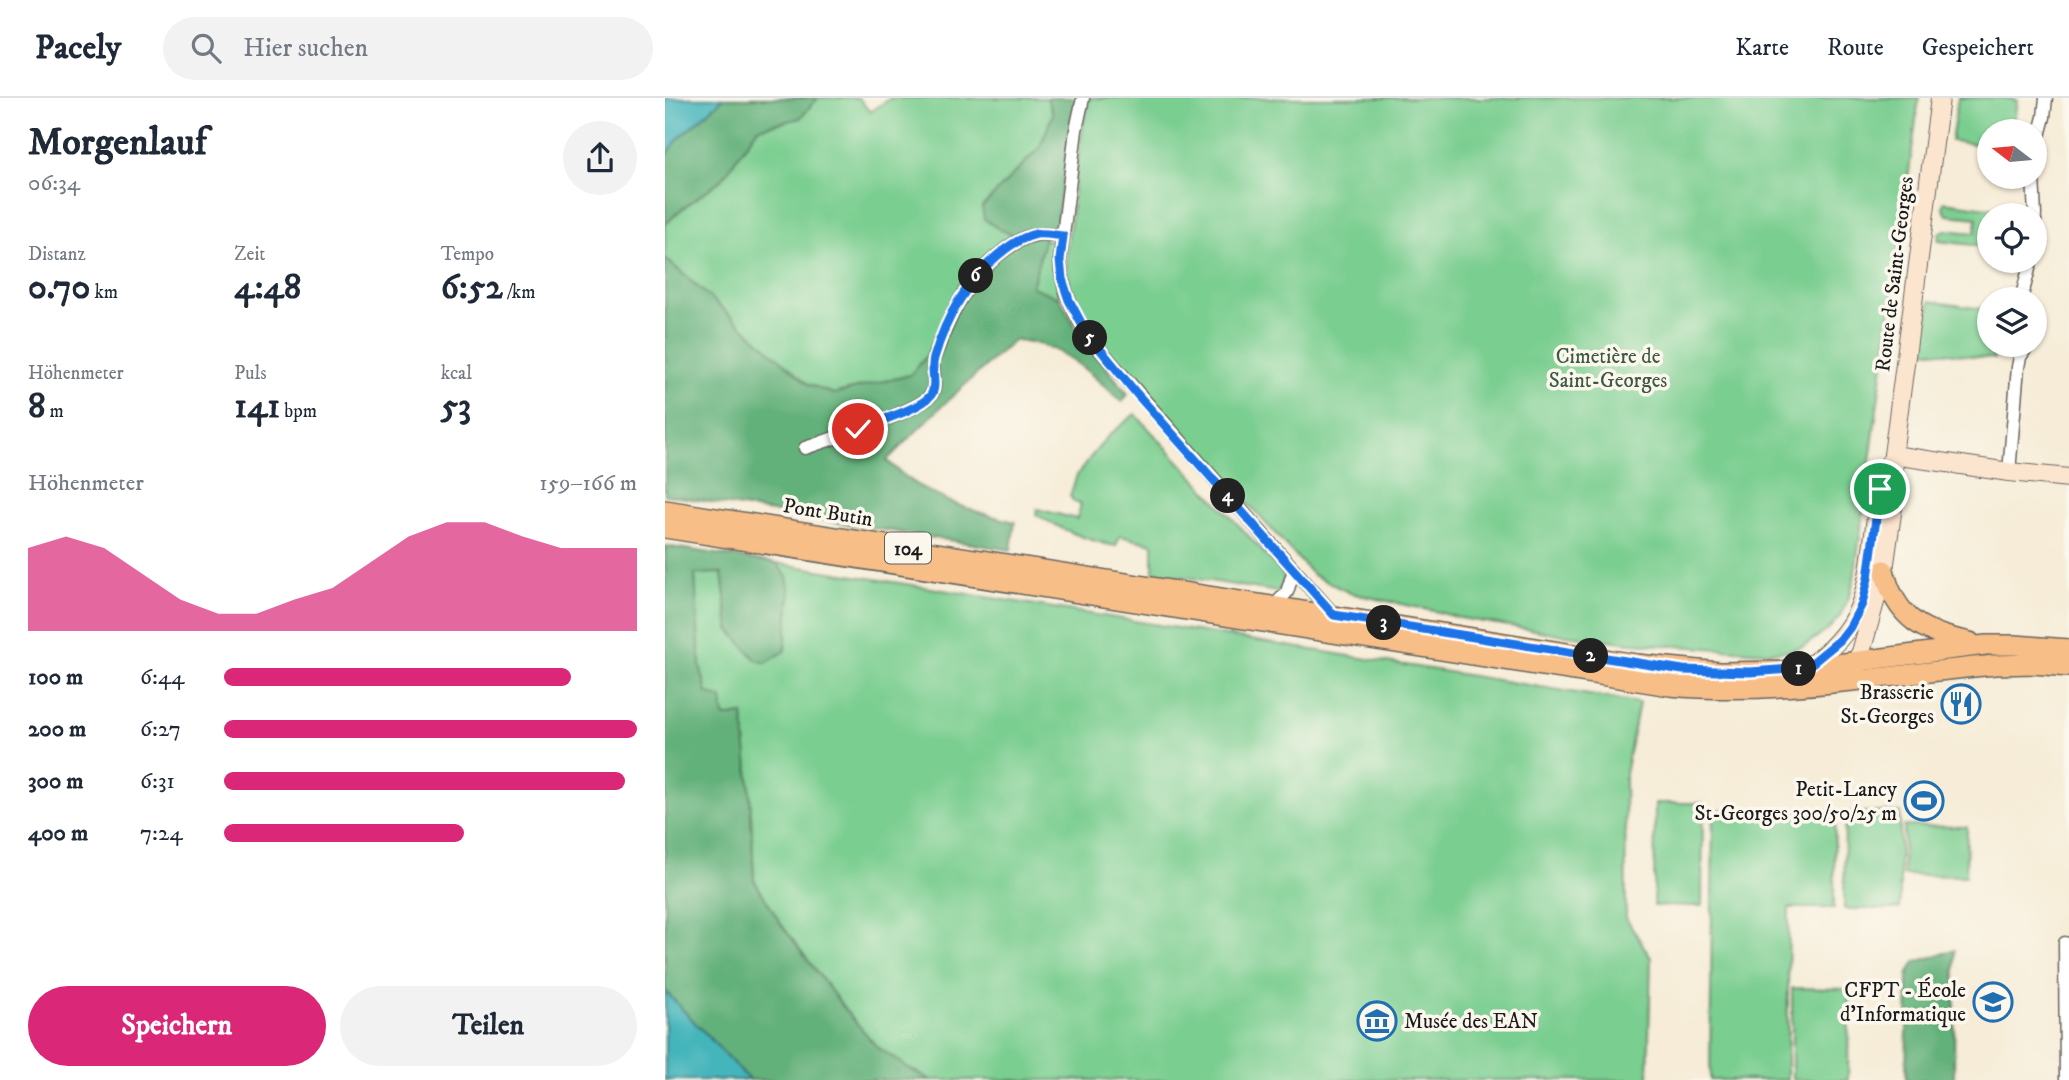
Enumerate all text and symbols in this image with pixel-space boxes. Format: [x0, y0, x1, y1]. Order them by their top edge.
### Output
search box [163, 17, 653, 80]
text: Pacely [35, 28, 121, 69]
icon: search [187, 29, 225, 67]
text: Hier suchen [243, 32, 368, 65]
text: Karte [1735, 33, 1789, 63]
text: Route [1827, 33, 1884, 63]
text: Gespeichert [1922, 33, 2034, 63]
text: Morgenlauf [28, 119, 207, 167]
north arrow [1977, 119, 2047, 189]
map controls [1977, 119, 2047, 357]
button: share [563, 121, 637, 195]
text: 06:34 [28, 169, 80, 198]
street label: Route de Saint-Georges [1870, 175, 1920, 373]
button: locate [1977, 203, 2047, 273]
text: Distanz [28, 243, 86, 266]
text: Zeit [234, 243, 265, 266]
text: Tempo [441, 243, 494, 266]
pin: 6 [959, 258, 993, 294]
text: 6 [971, 264, 980, 287]
text: 0.70 [28, 266, 90, 310]
text: 4:48 [234, 266, 301, 310]
text: 6:52 [441, 266, 503, 310]
text: km [90, 281, 118, 304]
text: /km [503, 281, 536, 304]
button: layers [1977, 287, 2047, 357]
pin: 5 [1073, 320, 1107, 356]
text: 5 [1085, 326, 1094, 349]
park label: Cimetière de Saint-Georges [1549, 344, 1667, 394]
text: Höhenmeter [28, 362, 124, 385]
text: Puls [234, 362, 267, 385]
text: kcal [441, 362, 472, 385]
text: 8 [28, 385, 46, 429]
text: 141 [234, 385, 280, 429]
text: 53 [441, 385, 471, 429]
pin [828, 399, 888, 459]
text: m [46, 400, 64, 423]
text: bpm [280, 400, 317, 423]
icon: check [839, 410, 877, 448]
pin [1850, 459, 1910, 519]
text: Höhenmeter [28, 469, 144, 498]
text: 159–166 m [539, 469, 637, 498]
icon: arrive [1861, 470, 1899, 508]
pin: 4 [1211, 478, 1245, 514]
text: 4 [1222, 484, 1233, 507]
street label: Pont Butin [781, 493, 875, 533]
road number: 104 [885, 533, 931, 564]
pin: 3 [1367, 606, 1401, 640]
text: 3 [1380, 611, 1387, 634]
pin: 2 [1573, 638, 1609, 674]
text: 2 [1586, 644, 1595, 667]
pin: 1 [1781, 652, 1817, 686]
text: 1 [1795, 657, 1802, 680]
text: 100 m [28, 663, 83, 692]
text: 6:44 [140, 663, 184, 692]
place label: Brasserie St-Georges [1840, 680, 1934, 730]
restaurant icon: Brasserie St-Georges [1940, 683, 1982, 725]
text: 200 m [28, 715, 86, 744]
text: 6:27 [140, 715, 181, 744]
text: 300 m [28, 767, 84, 796]
text: 6:31 [140, 767, 175, 796]
place label: Petit-Lancy St-Georges 300/50/25 m [1694, 777, 1898, 827]
sports icon: Petit-Lancy St-Georges 300/50/25 m [1903, 780, 1945, 822]
text: 400 m [28, 819, 88, 848]
text: 7:24 [140, 819, 183, 848]
place label: CFPT - École d'Informatique [1840, 977, 1966, 1028]
school or university icon: CFPT - École d'Informatique [1972, 981, 2014, 1023]
button: Speichern [28, 986, 326, 1066]
button: Teilen [340, 986, 637, 1066]
museum icon: Musée des EAN [1356, 1000, 1398, 1042]
place label: Musée des EAN [1404, 1009, 1538, 1035]

